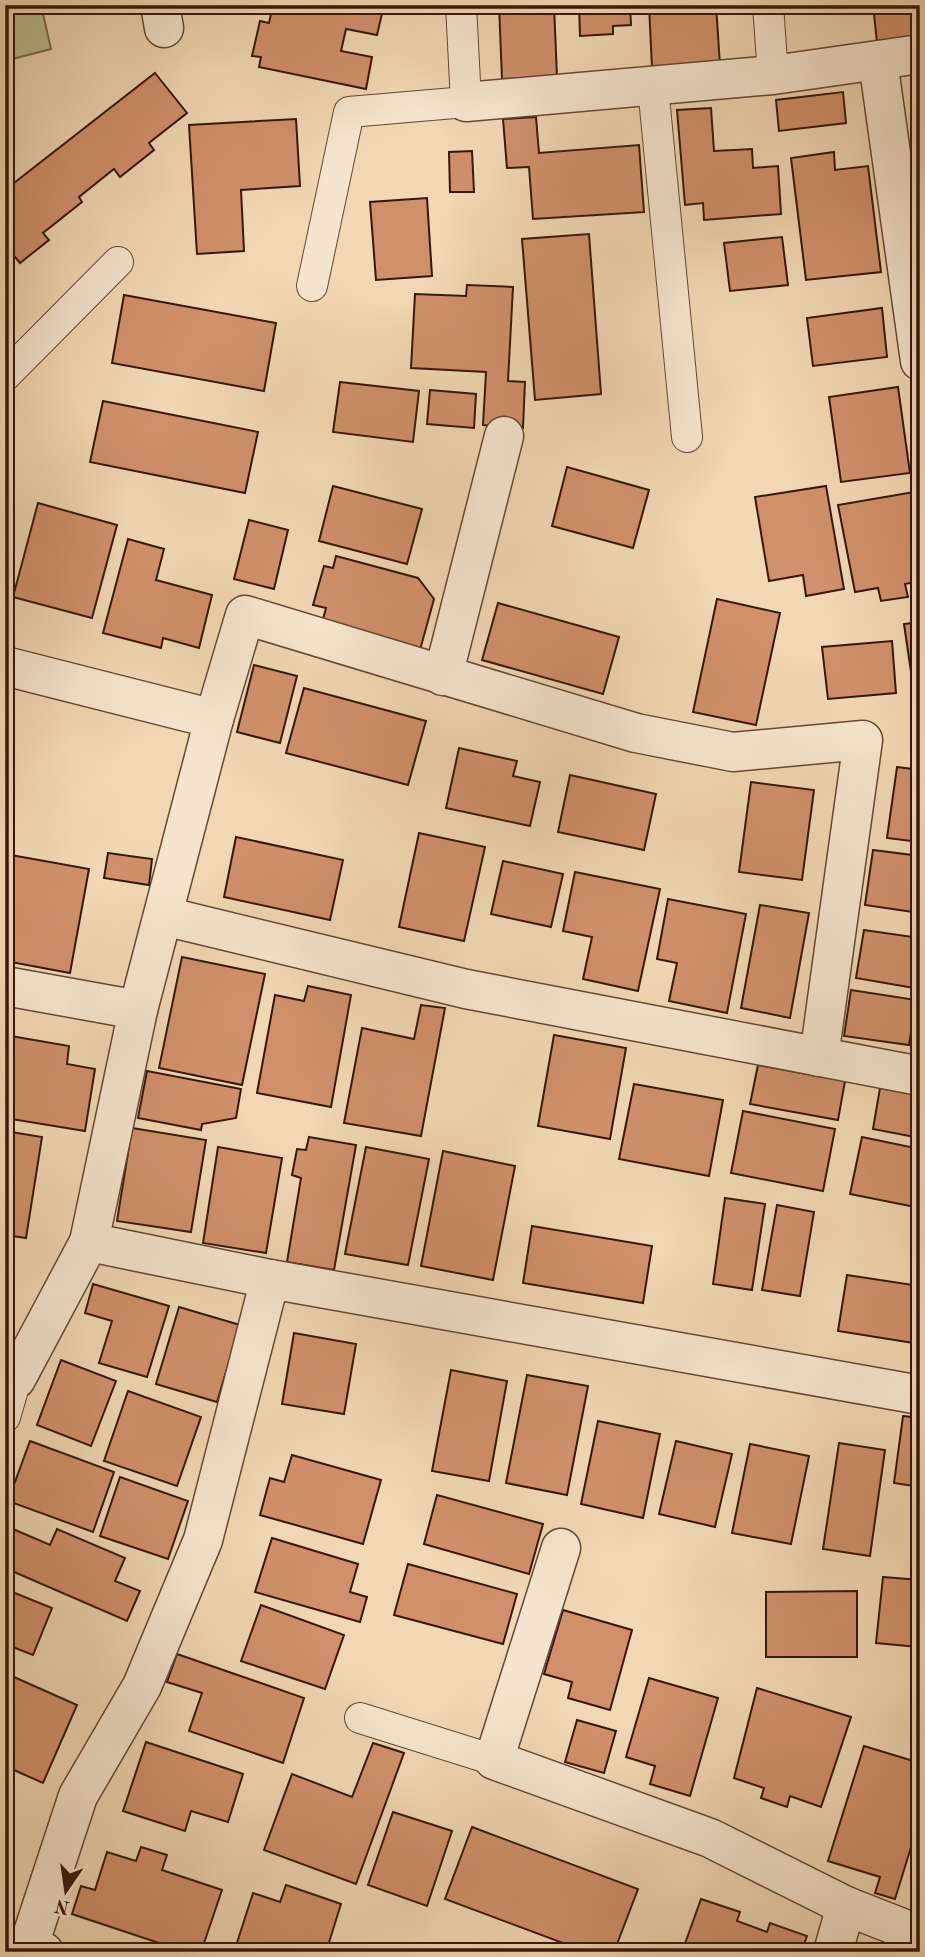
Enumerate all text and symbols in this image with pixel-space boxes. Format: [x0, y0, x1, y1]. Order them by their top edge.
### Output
north arrow [32, 1856, 102, 1926]
text: N [53, 1894, 72, 1916]

